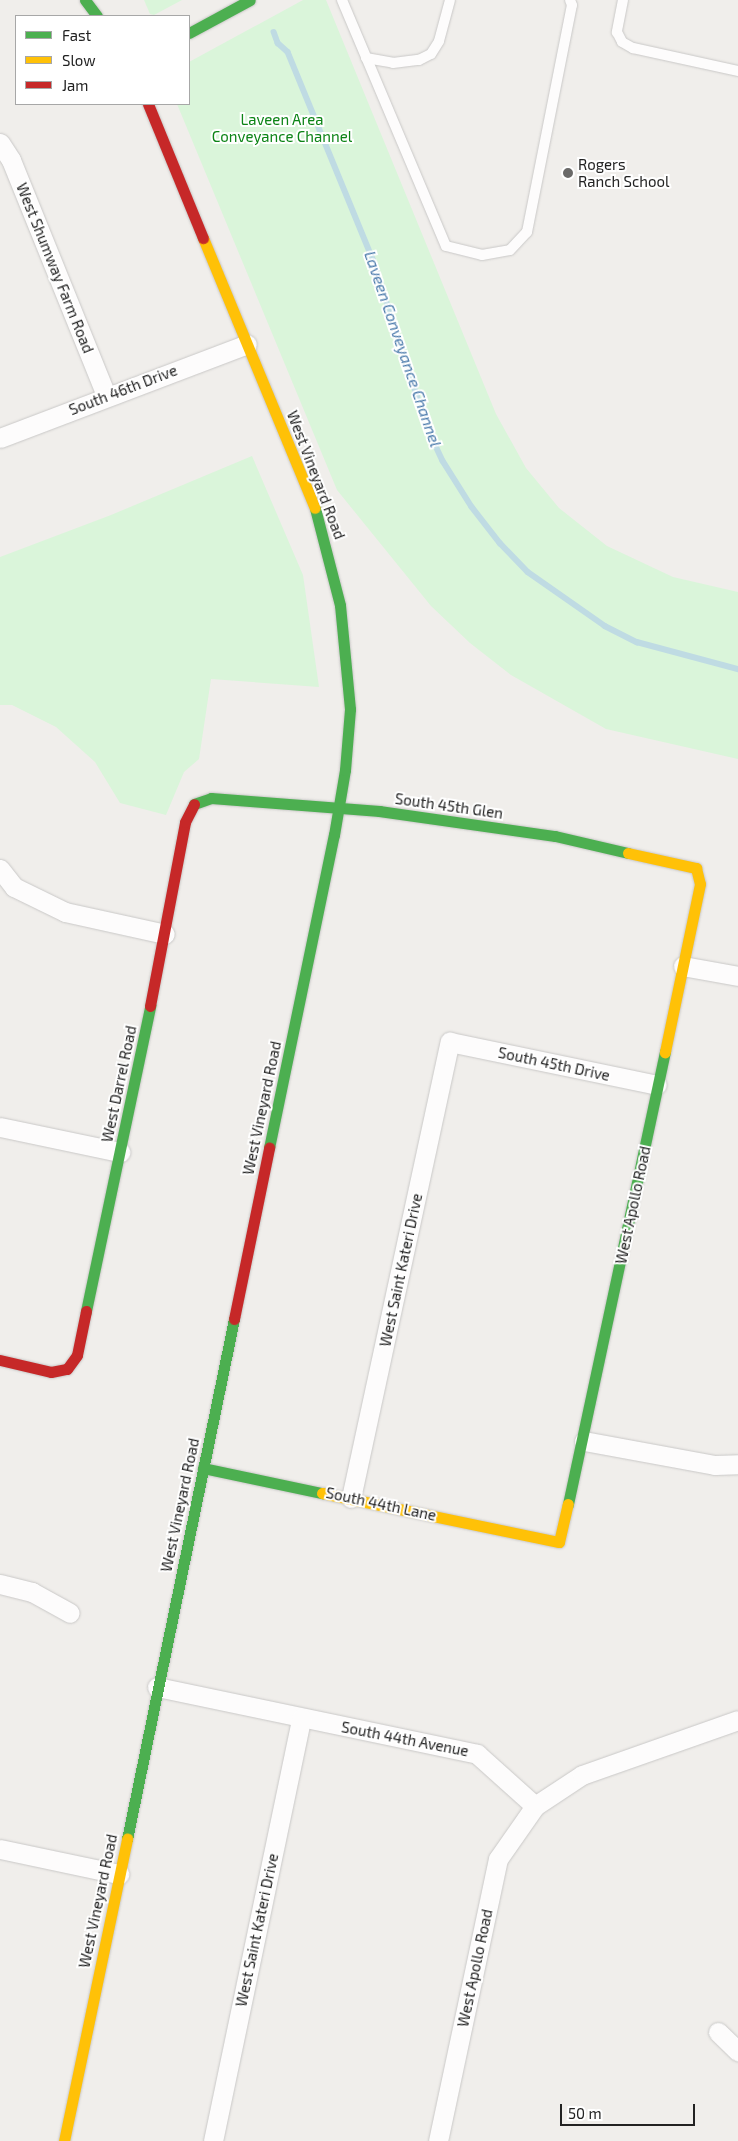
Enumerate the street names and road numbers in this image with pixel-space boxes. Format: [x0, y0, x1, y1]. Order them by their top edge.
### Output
street label: West Shumway Farm Road [12, 180, 98, 356]
street label: South 46th Drive [66, 361, 180, 419]
street label: West Vineyard Road [283, 408, 349, 542]
street label: South 45th Glen [394, 790, 504, 822]
street label: West Darrel Road [98, 1024, 140, 1144]
street label: West Vineyard Road [239, 1039, 285, 1177]
street label: South 45th Drive [496, 1043, 612, 1085]
street label: West Apollo Road [612, 1144, 654, 1266]
street label: West Saint Kateri Drive [376, 1192, 426, 1348]
street label: West Vineyard Road [157, 1436, 203, 1574]
street label: South 44th Lane [324, 1484, 438, 1524]
street label: South 44th Avenue [340, 1718, 470, 1760]
street label: West Vineyard Road [75, 1832, 121, 1970]
street label: West Saint Kateri Drive [232, 1852, 282, 2008]
street label: West Apollo Road [454, 1907, 496, 2029]

